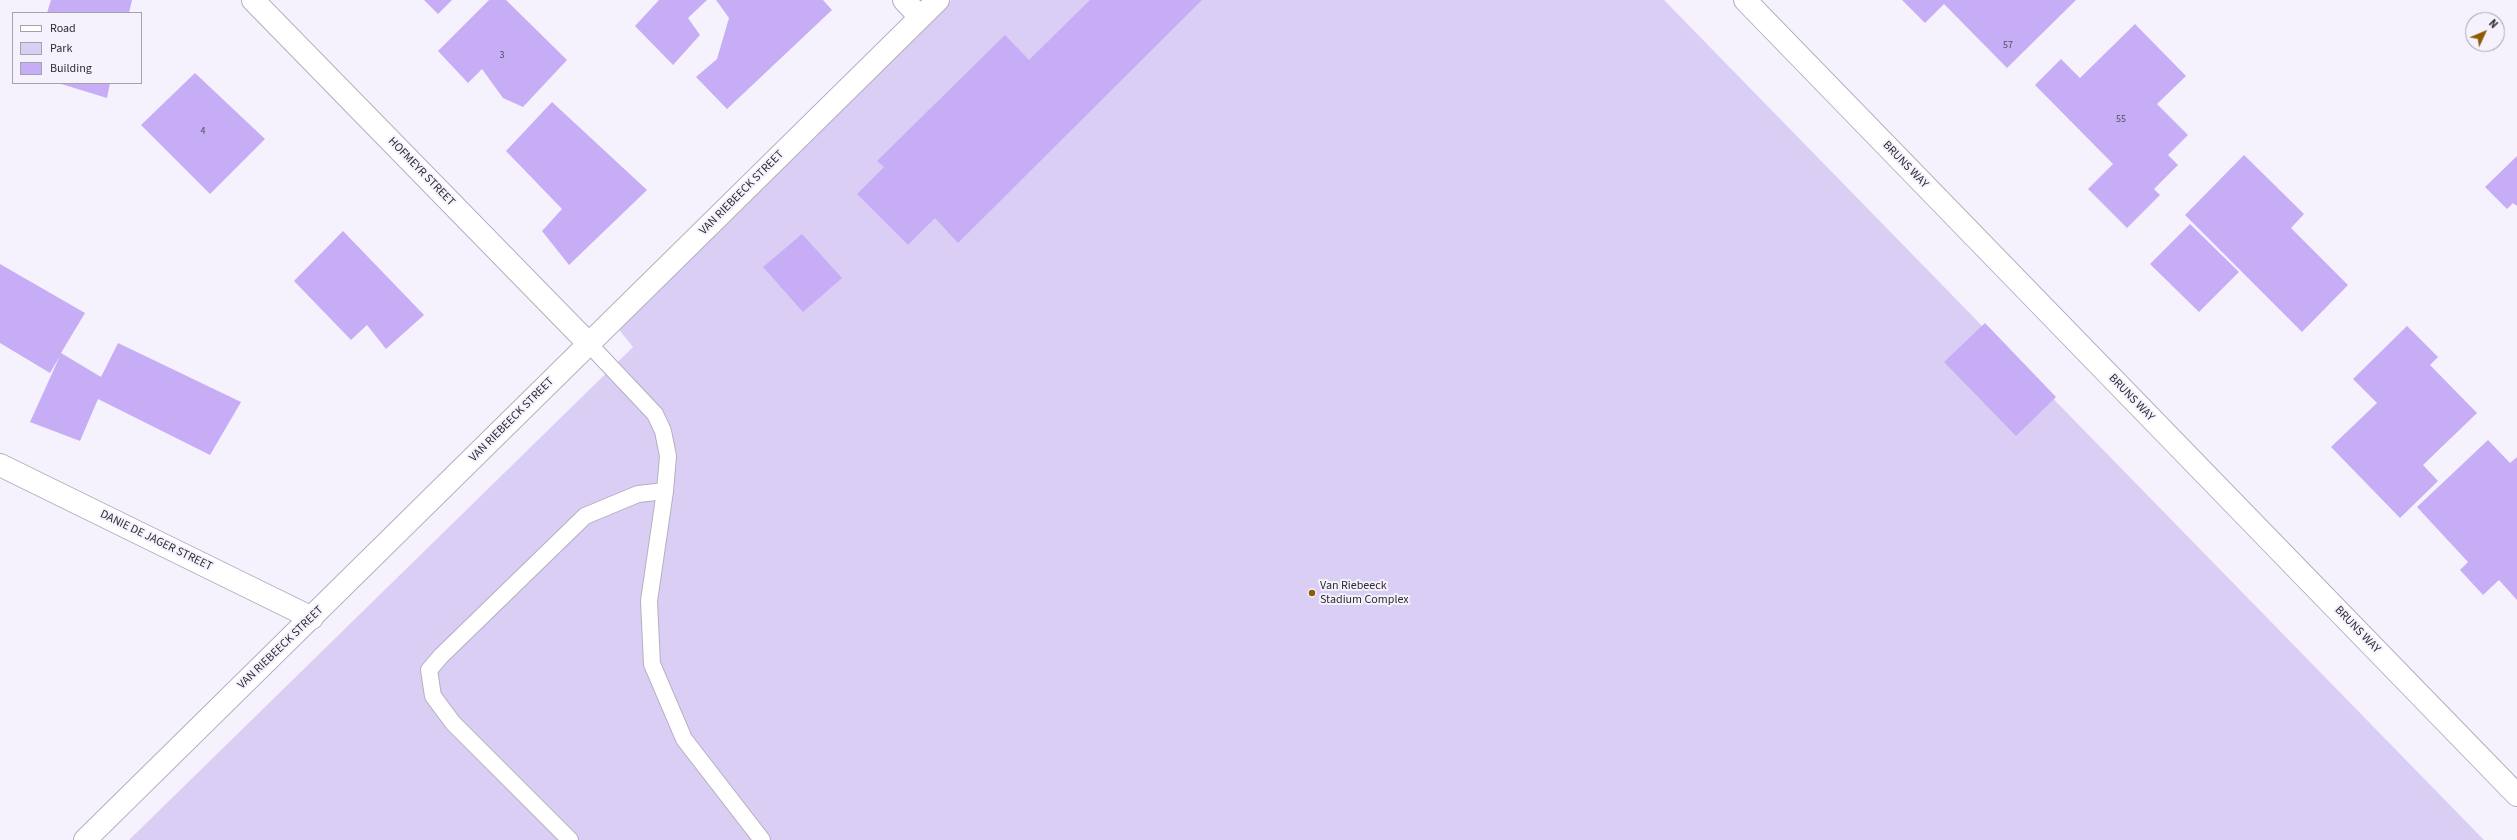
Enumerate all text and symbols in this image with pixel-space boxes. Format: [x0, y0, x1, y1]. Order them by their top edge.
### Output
legend [12, 12, 142, 84]
north arrow [2465, 12, 2505, 52]
text: N [2485, 16, 2501, 32]
text: Road [50, 20, 76, 37]
text: Park [50, 40, 72, 57]
house number: 57 [2003, 40, 2013, 52]
house number: 3 [500, 50, 504, 62]
text: Building [50, 60, 92, 77]
house number: 55 [2116, 114, 2126, 126]
house number: 4 [201, 126, 205, 138]
street label: HOFMEYR STREET [384, 135, 458, 209]
street label: BRUNS WAY [1879, 139, 1931, 191]
street label: VAN RIEBEECK STREET [697, 148, 787, 238]
street label: BRUNS WAY [2105, 372, 2157, 424]
street label: VAN RIEBEECK STREET [467, 375, 557, 465]
street label: DANIE DE JAGER STREET [98, 508, 214, 574]
place label: Van Riebeeck Stadium Complex [1320, 579, 1409, 607]
marker: Van Riebeeck Stadium Complex [1307, 588, 1317, 598]
street label: VAN RIEBEECK STREET [235, 603, 327, 693]
street label: BRUNS WAY [2331, 604, 2383, 656]

